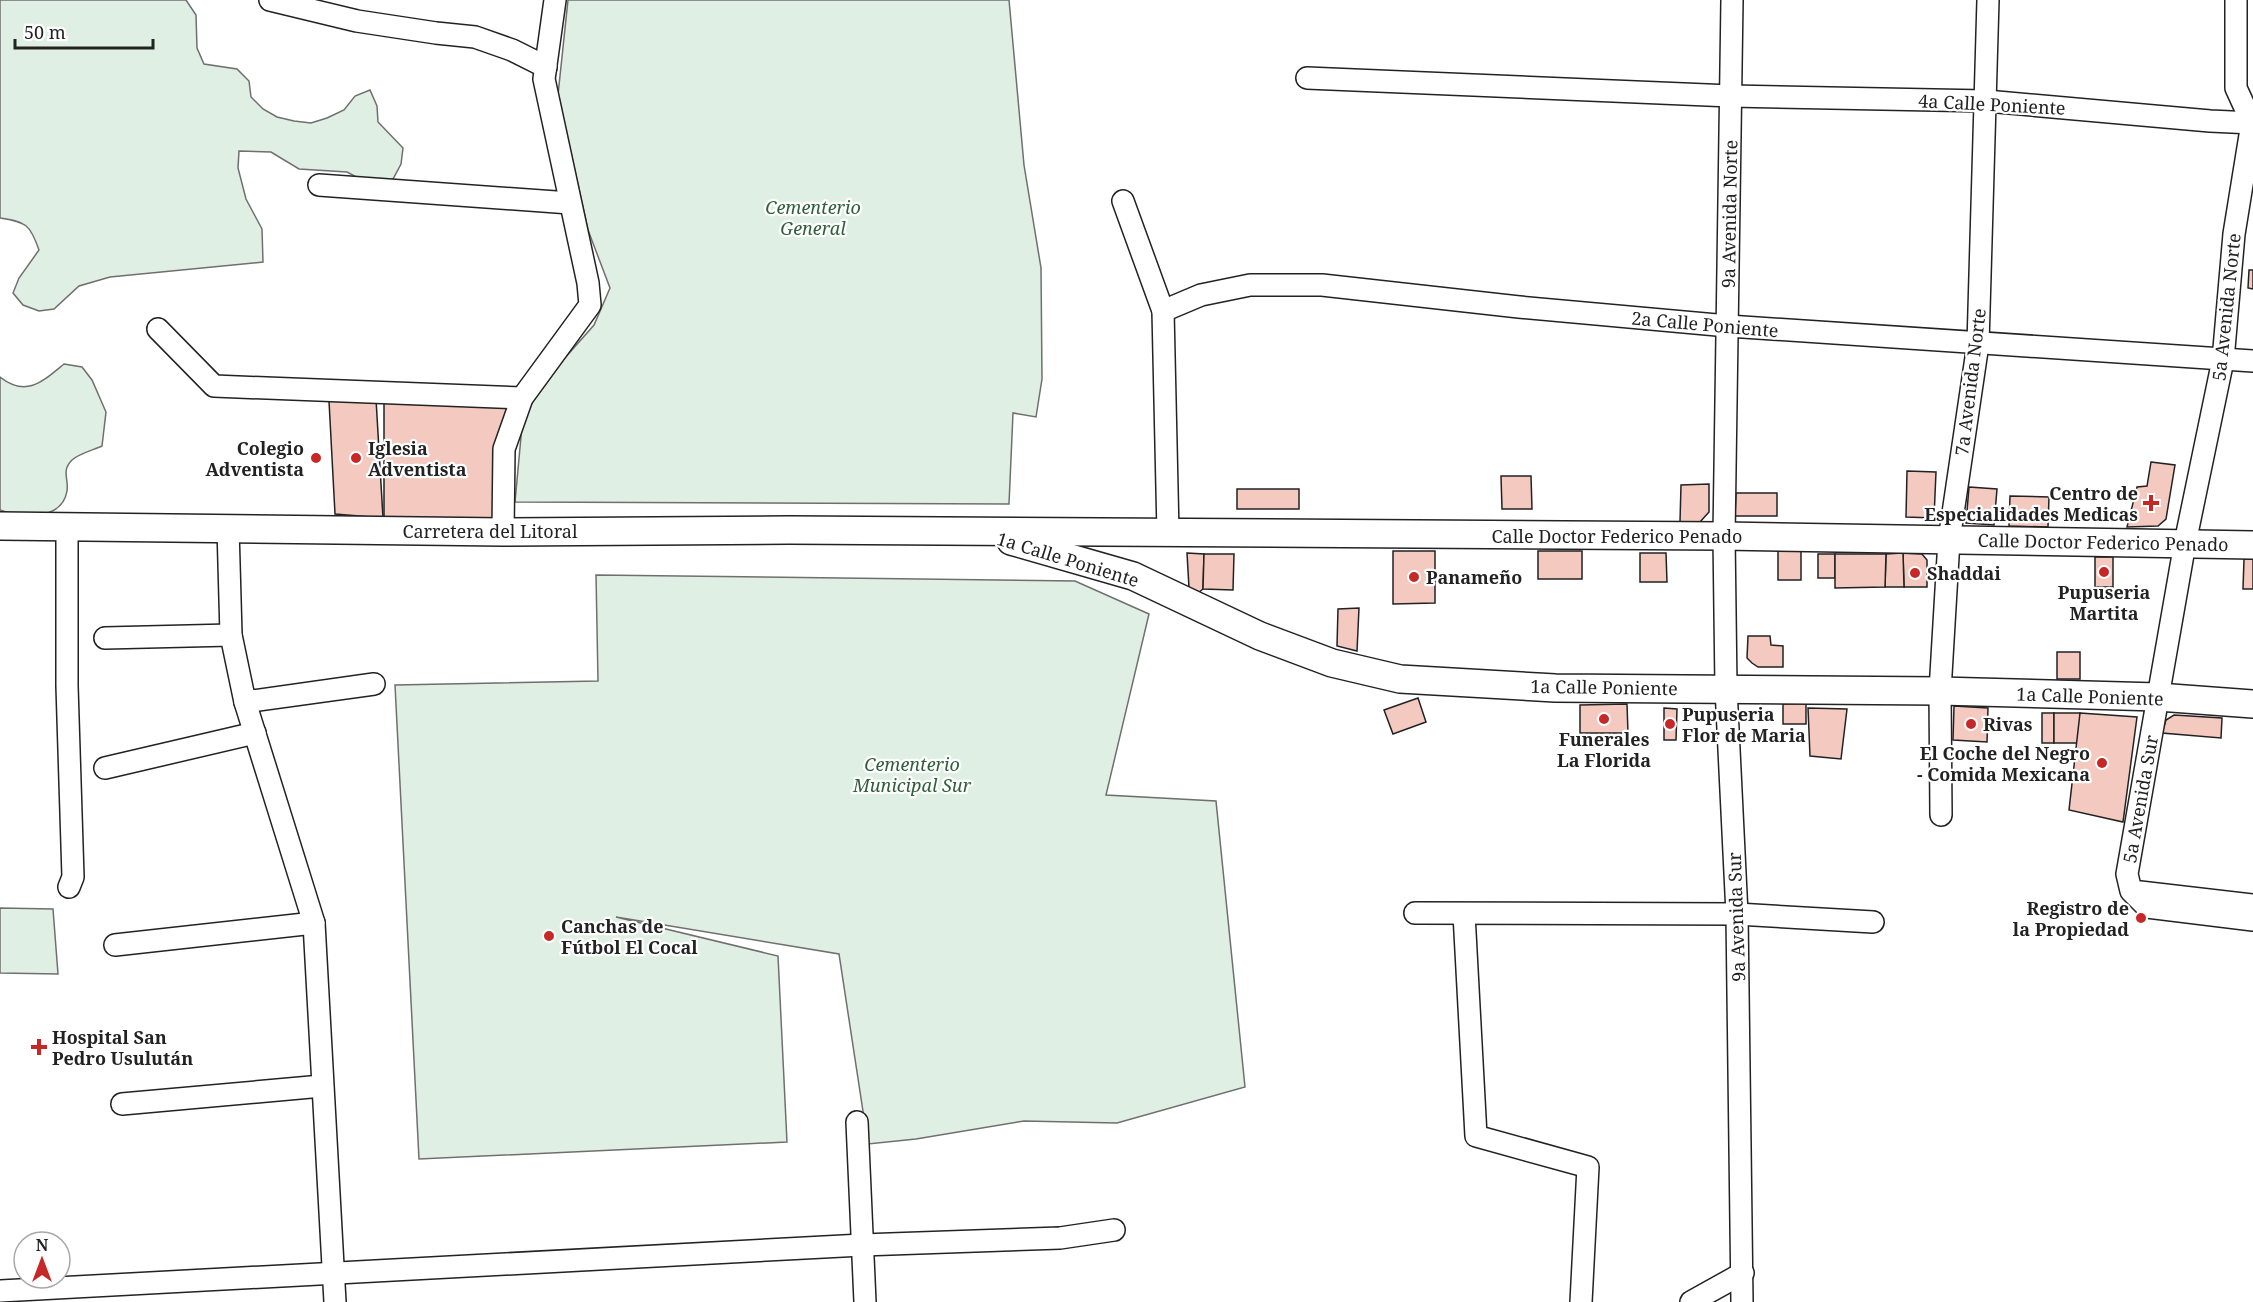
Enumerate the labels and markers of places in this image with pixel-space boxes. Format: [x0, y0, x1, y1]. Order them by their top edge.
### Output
place label: Colegio Adventista [206, 436, 304, 481]
place label: Iglesia Adventista [368, 436, 467, 481]
marker: Colegio Adventista [309, 451, 323, 465]
marker: Iglesia Adventista [349, 451, 363, 465]
place label: Centro de Especialidades Medicas [1924, 481, 2138, 526]
marker: Centro de Especialidades Medicas [2142, 494, 2160, 512]
place label: Shaddai [1927, 561, 2001, 585]
place label: Panameño [1426, 565, 1522, 589]
marker: Pupuseria Martita [2097, 565, 2111, 579]
marker: Shaddai [1908, 566, 1922, 580]
marker: Panameño [1407, 570, 1421, 584]
place label: Pupuseria Martita [2058, 580, 2150, 625]
place label: Pupuseria Flor de Maria [1682, 702, 1806, 747]
marker: Funerales La Florida [1597, 712, 1611, 726]
place label: Rivas [1983, 712, 2033, 736]
marker: Pupuseria Flor de Maria [1663, 717, 1677, 731]
marker: Rivas [1964, 717, 1978, 731]
place label: Funerales La Florida [1557, 727, 1651, 772]
place label: El Coche del Negro - Comida Mexicana [1917, 741, 2090, 786]
marker: El Coche del Negro - Comida Mexicana [2095, 756, 2109, 770]
place label: Registro de la Propiedad [2013, 896, 2129, 941]
marker: Registro de la Propiedad [2134, 911, 2148, 925]
place label: Canchas de Fútbol El Cocal [561, 914, 698, 959]
marker: Canchas de Fútbol El Cocal [542, 929, 556, 943]
place label: Hospital San Pedro Usulután [52, 1025, 193, 1070]
marker: Hospital San Pedro Usulután [30, 1038, 48, 1056]

